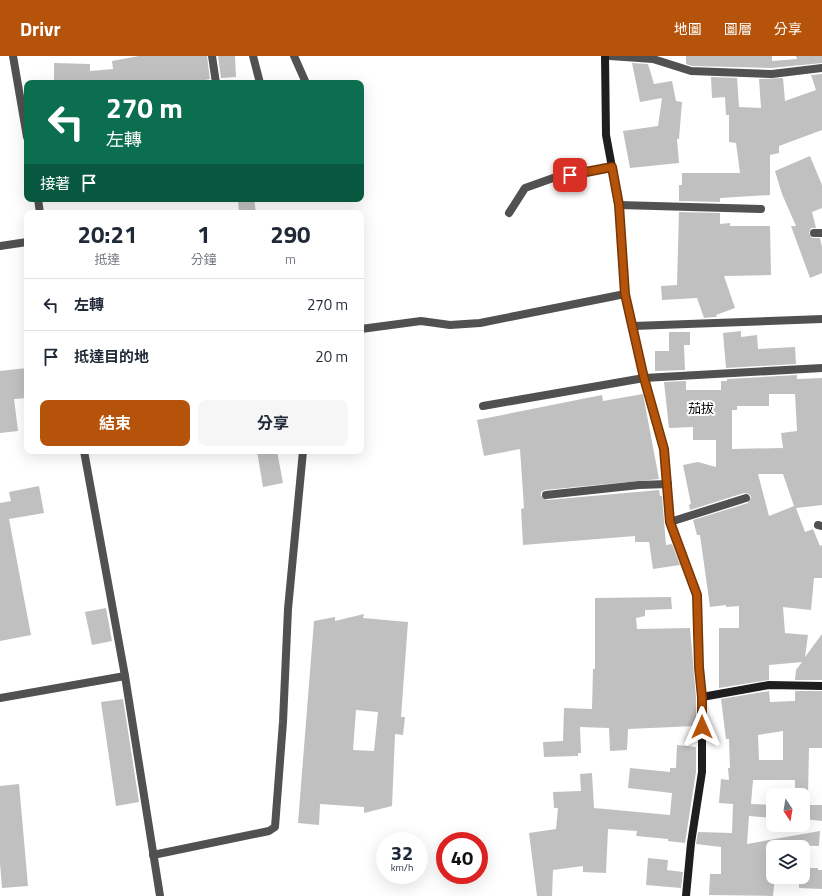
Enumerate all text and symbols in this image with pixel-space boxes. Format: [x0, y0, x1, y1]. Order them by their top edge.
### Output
text: Drivr [20, 14, 61, 43]
text: 地圖 [674, 18, 702, 39]
text: 圖層 [724, 18, 752, 39]
text: 分享 [774, 18, 802, 39]
text: 270 m [106, 86, 183, 129]
icon: left [40, 96, 92, 148]
text: 左轉 [106, 126, 142, 153]
pin [553, 158, 587, 192]
icon: arrive [559, 164, 581, 186]
text: 接著 [40, 172, 70, 195]
icon: arrive [78, 172, 100, 194]
text: 20:21 [77, 216, 137, 252]
text: 1 [197, 216, 211, 252]
text: 290 [270, 216, 311, 252]
text: 抵達 [94, 249, 120, 269]
text: 分鐘 [191, 249, 217, 269]
text: m [285, 249, 296, 269]
text: 左轉 [74, 293, 104, 316]
text: 270 m [307, 293, 348, 316]
icon: left [40, 294, 62, 316]
text: 抵達目的地 [74, 345, 149, 368]
text: 20 m [315, 345, 348, 368]
icon: arrive [40, 346, 62, 368]
district label: 茄拔 [688, 398, 714, 418]
button: 結束 [40, 400, 190, 446]
button: 分享 [198, 400, 348, 446]
position arrow [681, 706, 723, 748]
north arrow [766, 788, 810, 832]
map controls [766, 788, 810, 884]
speed limit sign: 40 [436, 832, 488, 884]
text: 32 [391, 837, 413, 868]
button: layers [766, 840, 810, 884]
text: km/h [391, 860, 413, 875]

